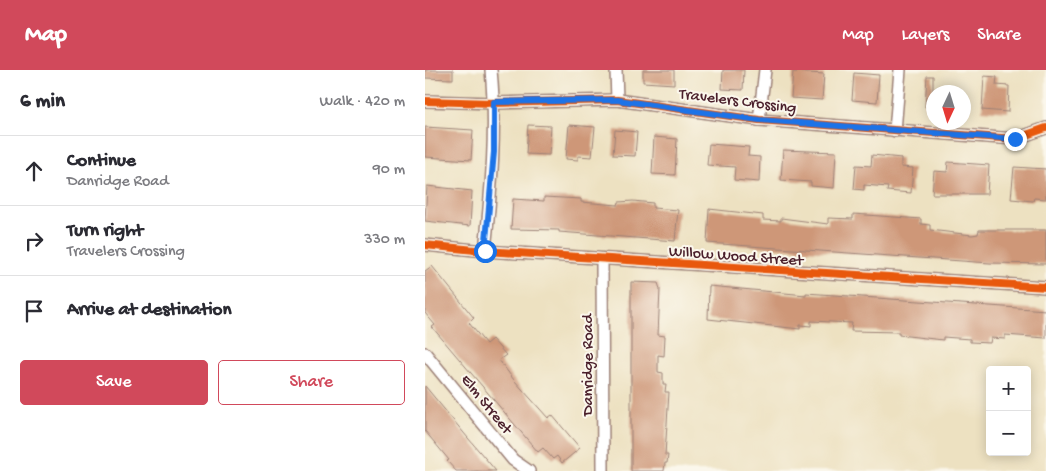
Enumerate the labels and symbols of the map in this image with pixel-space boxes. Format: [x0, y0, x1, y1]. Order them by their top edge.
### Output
north arrow [926, 85, 971, 130]
street label: Travelers Crossing [677, 86, 797, 119]
route end [1004, 128, 1027, 151]
route start [474, 240, 497, 263]
street label: Willow Wood Street [668, 243, 805, 272]
street label: Danridge Road [580, 313, 599, 417]
street label: Elm Street [455, 372, 516, 440]

